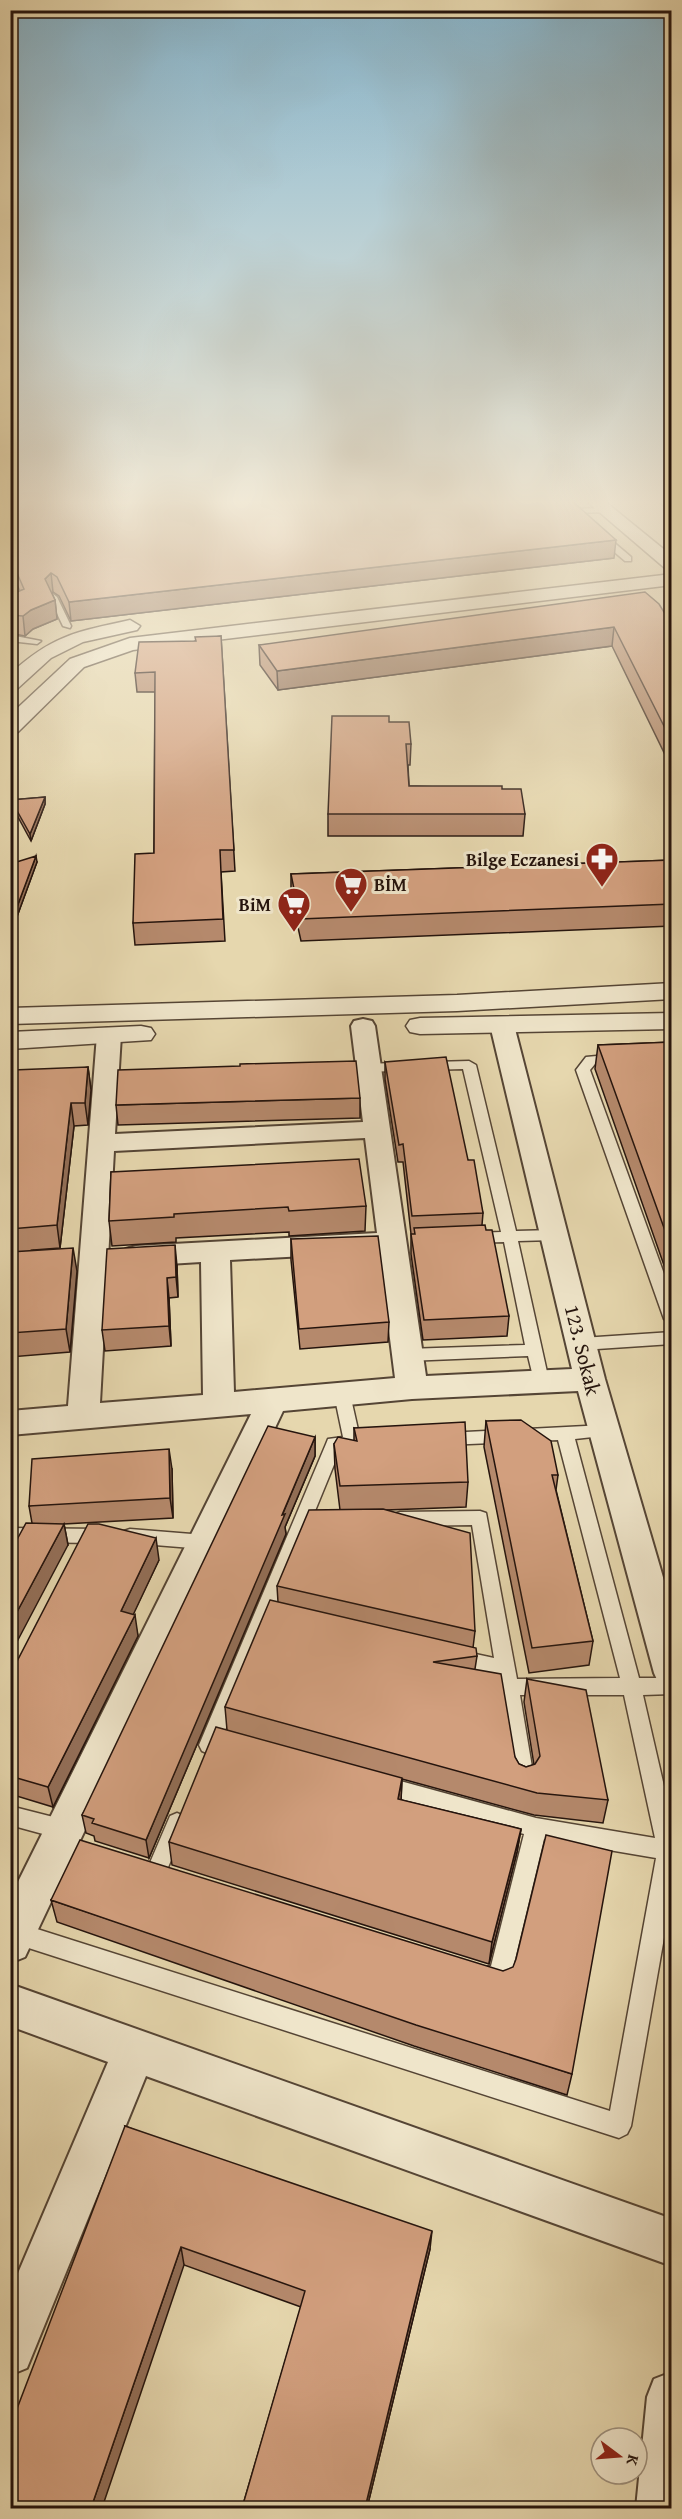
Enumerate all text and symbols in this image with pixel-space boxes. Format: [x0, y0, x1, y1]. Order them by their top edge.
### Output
pharmacy icon: Bilge Eczanesi [584, 841, 620, 888]
place label: Bilge Eczanesi [466, 846, 579, 873]
supermarket icon: BİM [333, 866, 369, 913]
place label: BİM [374, 871, 407, 898]
supermarket icon: BiM [276, 886, 312, 933]
place label: BiM [239, 891, 271, 918]
street label: 123. Sokak [557, 1301, 609, 1399]
north arrow [589, 2426, 649, 2486]
text: K [620, 2452, 646, 2469]

